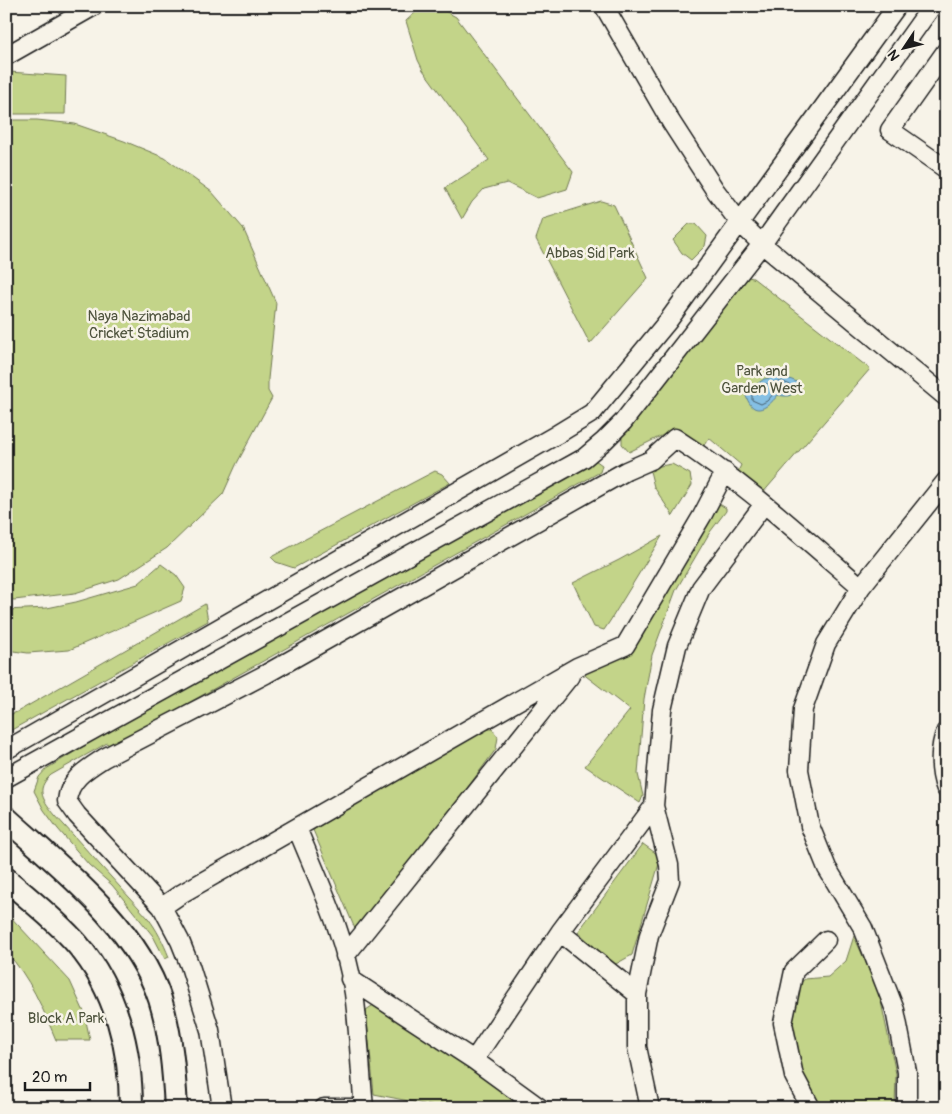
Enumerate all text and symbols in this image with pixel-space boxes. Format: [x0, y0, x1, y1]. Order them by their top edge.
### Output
north arrow [880, 22, 930, 72]
text: N [884, 46, 903, 64]
park label: Abbas Sid Park [545, 244, 636, 263]
park label: Naya Nazimabad Cricket Stadium [88, 307, 190, 343]
park label: Park and Garden West [721, 362, 804, 398]
park label: Block A Park [28, 1009, 105, 1028]
scale bar [25, 1059, 90, 1091]
text: 20 m [32, 1068, 67, 1087]

